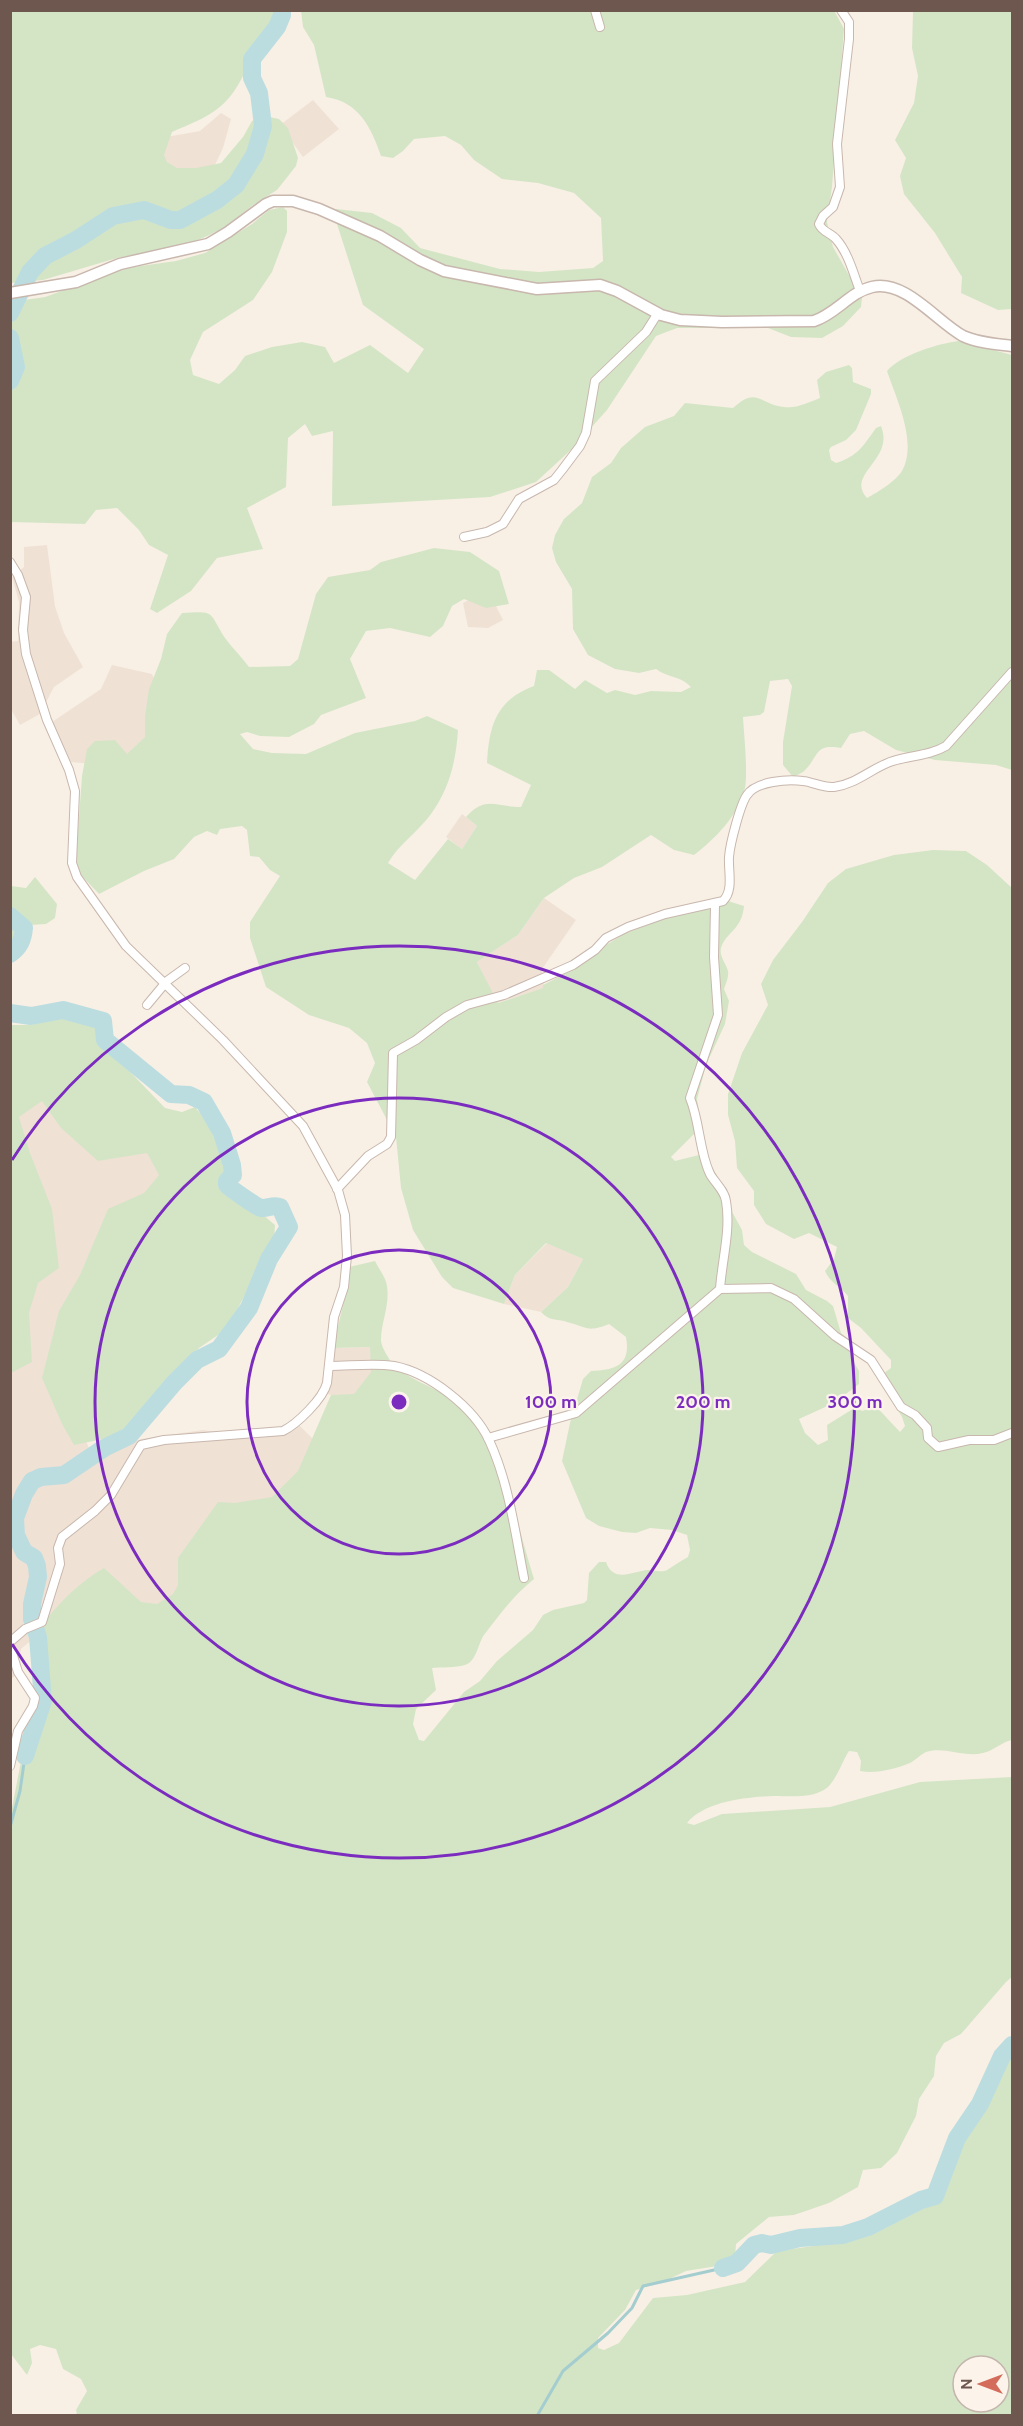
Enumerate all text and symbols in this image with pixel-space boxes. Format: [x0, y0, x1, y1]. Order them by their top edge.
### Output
text: 100 m [525, 1391, 577, 1413]
text: 200 m [676, 1391, 730, 1413]
text: 300 m [828, 1391, 882, 1413]
centre of rings [389, 1392, 409, 1412]
north arrow [951, 2354, 1011, 2414]
text: N [957, 2378, 976, 2390]

